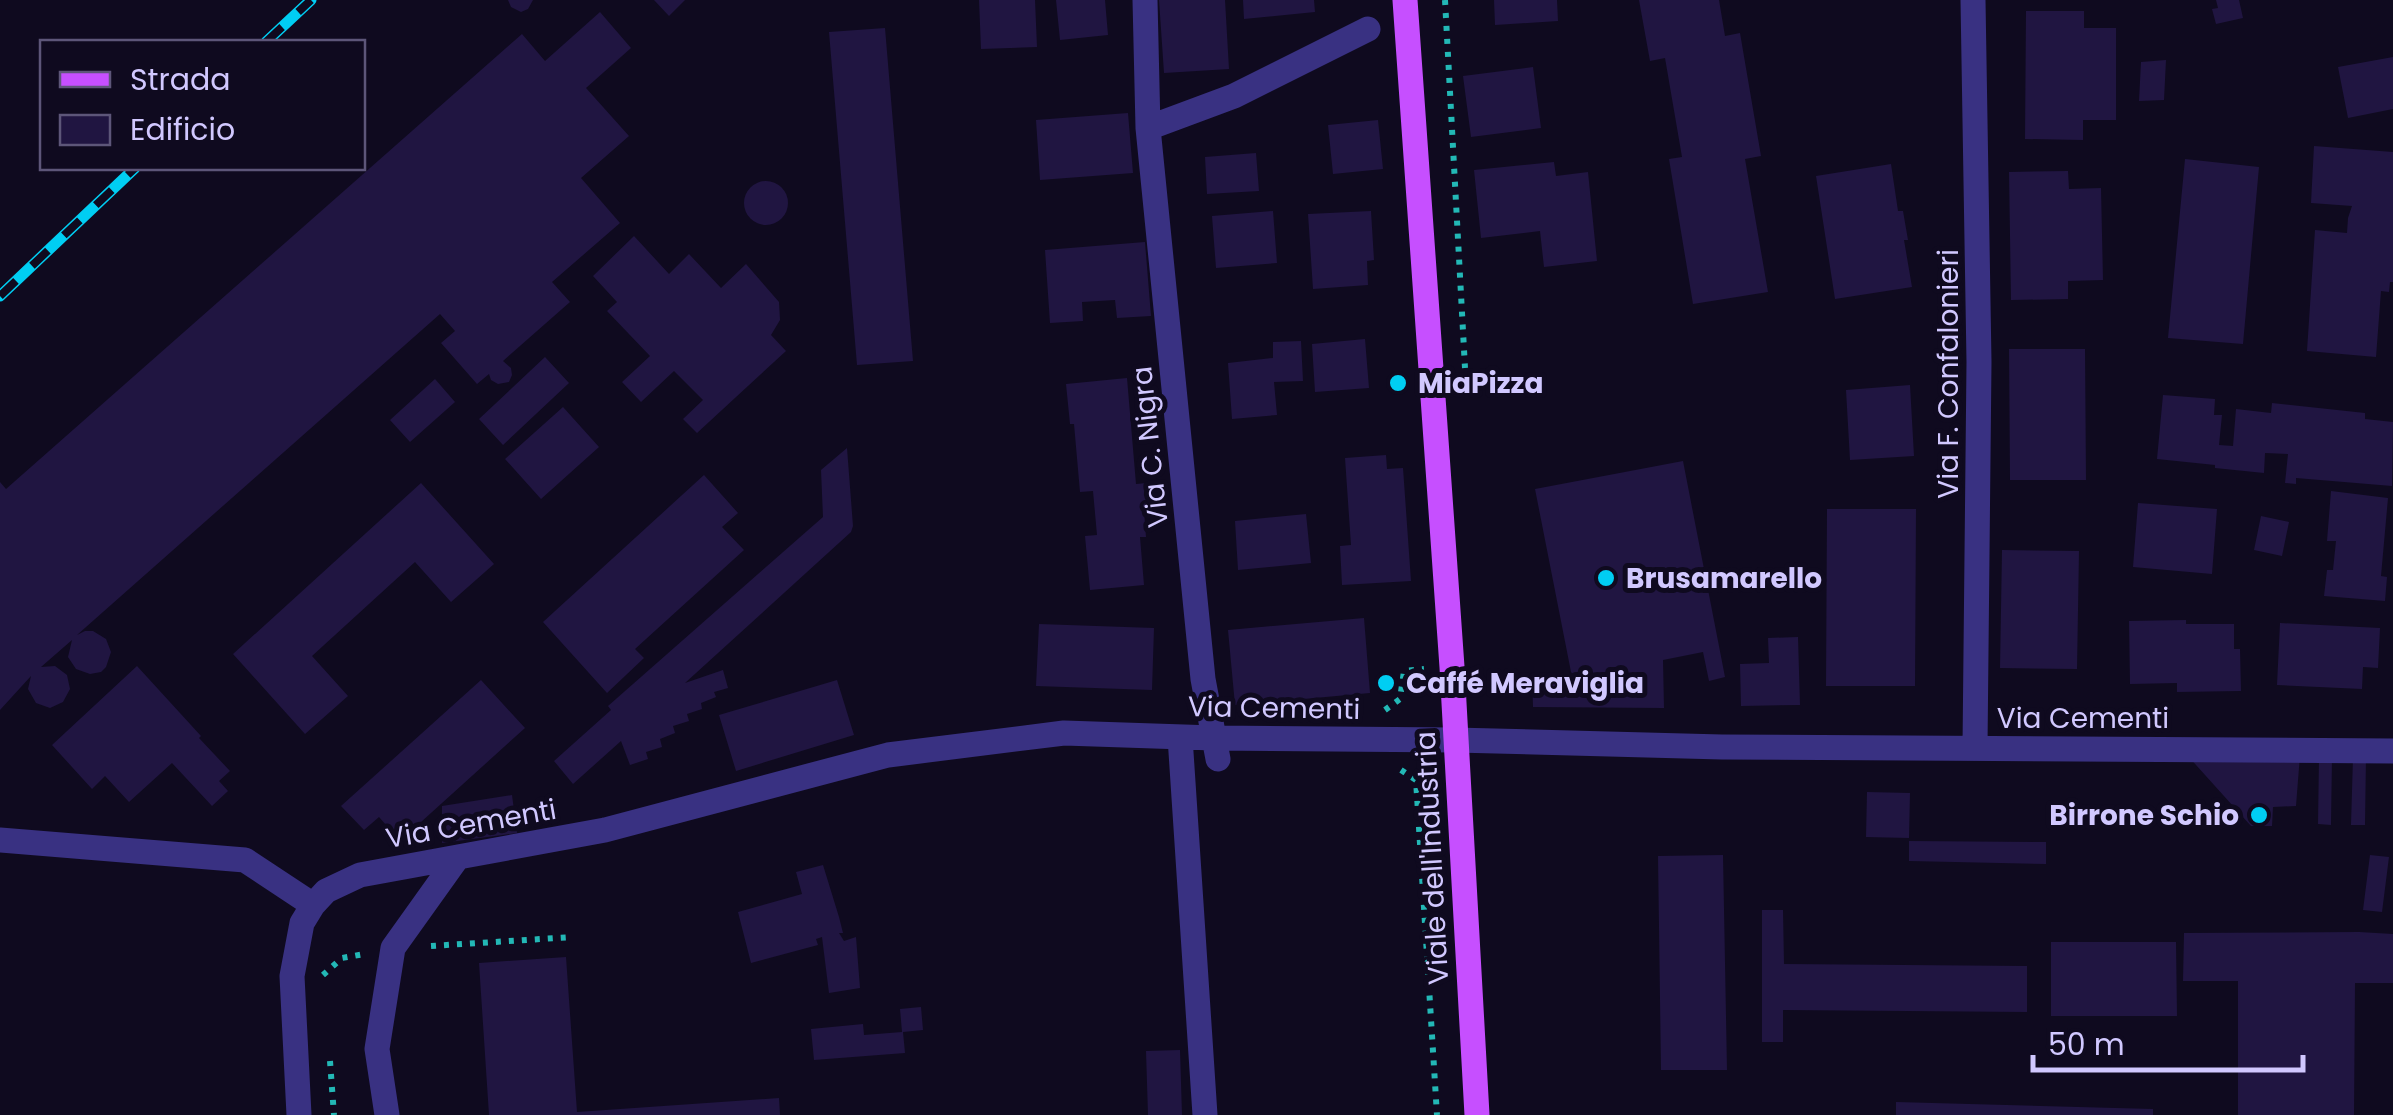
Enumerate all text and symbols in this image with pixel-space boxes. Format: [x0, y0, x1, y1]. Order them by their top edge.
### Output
legend [40, 40, 365, 170]
text: Strada [130, 58, 231, 101]
text: Edificio [130, 108, 235, 151]
street label: Via F. Confalonieri [1929, 249, 1968, 499]
street label: Via C. Nigra [1122, 364, 1178, 530]
place label: MiaPizza [1418, 364, 1544, 403]
marker: MiaPizza [1387, 372, 1409, 394]
place label: Brusamarello [1626, 559, 1822, 598]
marker: Brusamarello [1595, 567, 1617, 589]
place label: Caffé Meraviglia [1406, 664, 1644, 703]
marker: Caffé Meraviglia [1375, 672, 1397, 694]
street label: Via Cementi [1187, 687, 1361, 729]
street label: Via Cementi [1997, 699, 2169, 738]
street label: Viale dell'Industria [1406, 730, 1458, 986]
street label: Via Cementi [383, 790, 559, 858]
place label: Birrone Schio [2049, 796, 2239, 835]
marker: Birrone Schio [2248, 804, 2270, 826]
scale bar [2033, 1010, 2303, 1072]
text: 50 m [2048, 1023, 2125, 1066]

